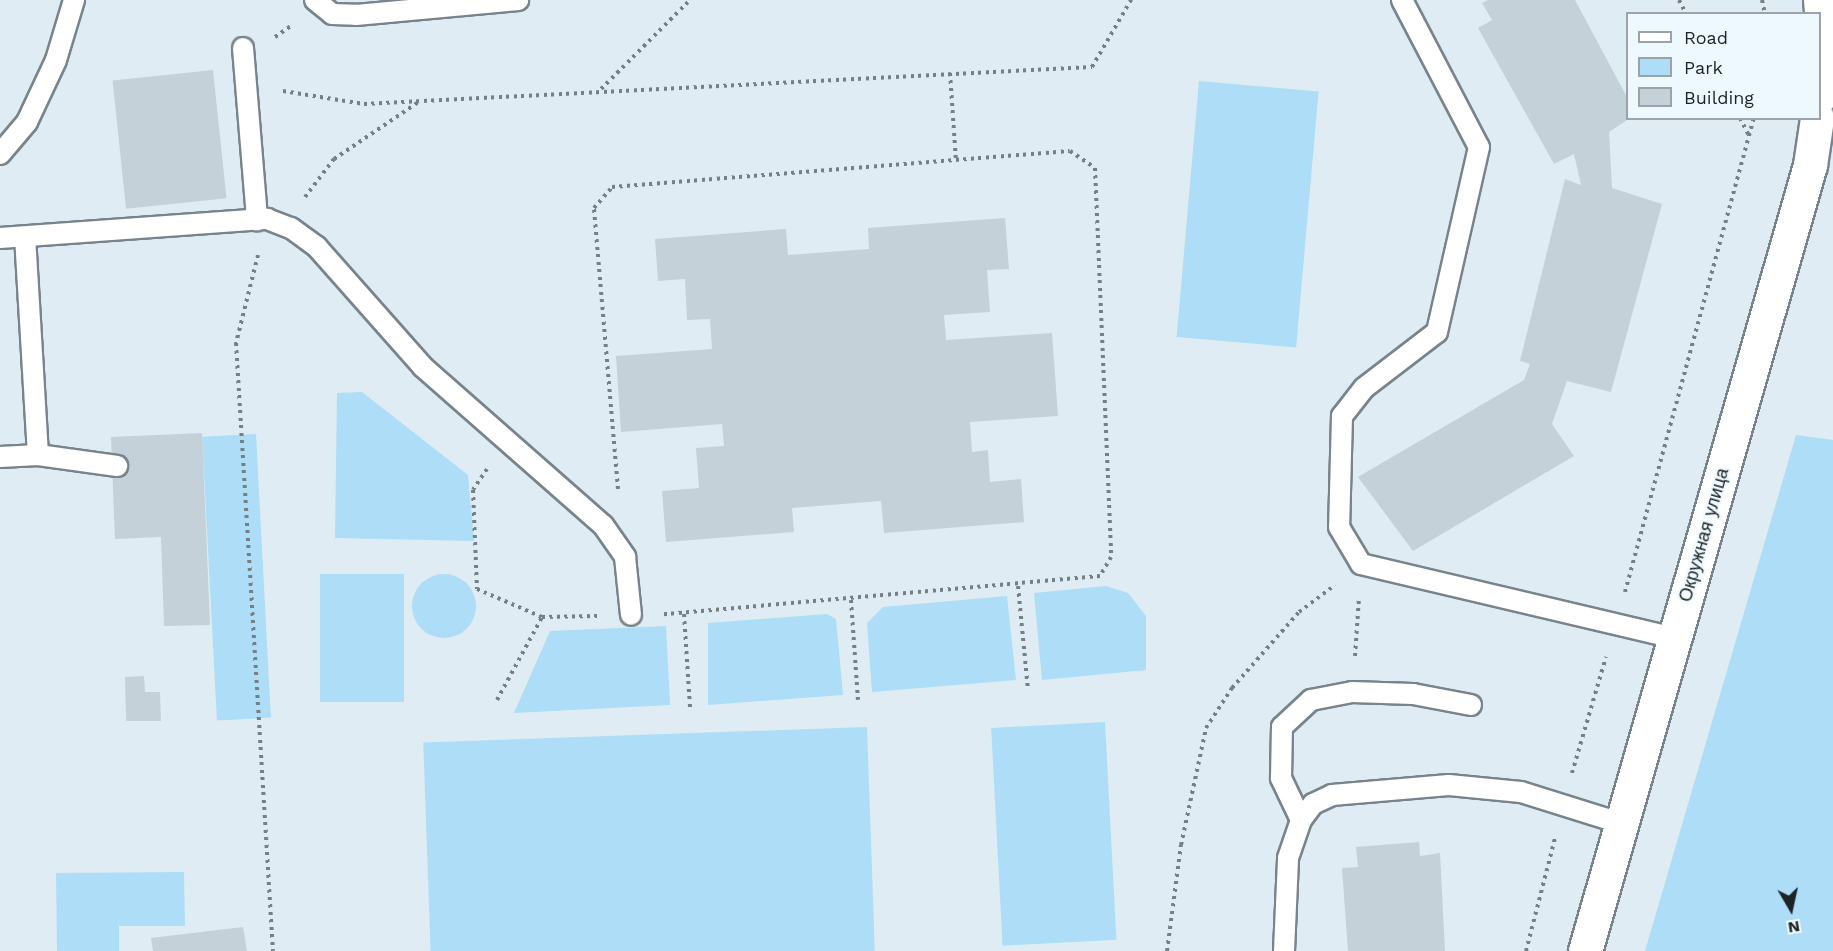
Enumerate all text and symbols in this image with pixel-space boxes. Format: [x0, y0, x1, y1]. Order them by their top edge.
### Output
legend [1626, 12, 1821, 120]
text: Road [1684, 27, 1728, 48]
text: Park [1684, 57, 1723, 78]
text: Building [1684, 87, 1754, 108]
street label: Окружная улица [1675, 466, 1733, 604]
north arrow [1761, 879, 1821, 939]
text: N [1787, 917, 1801, 938]

